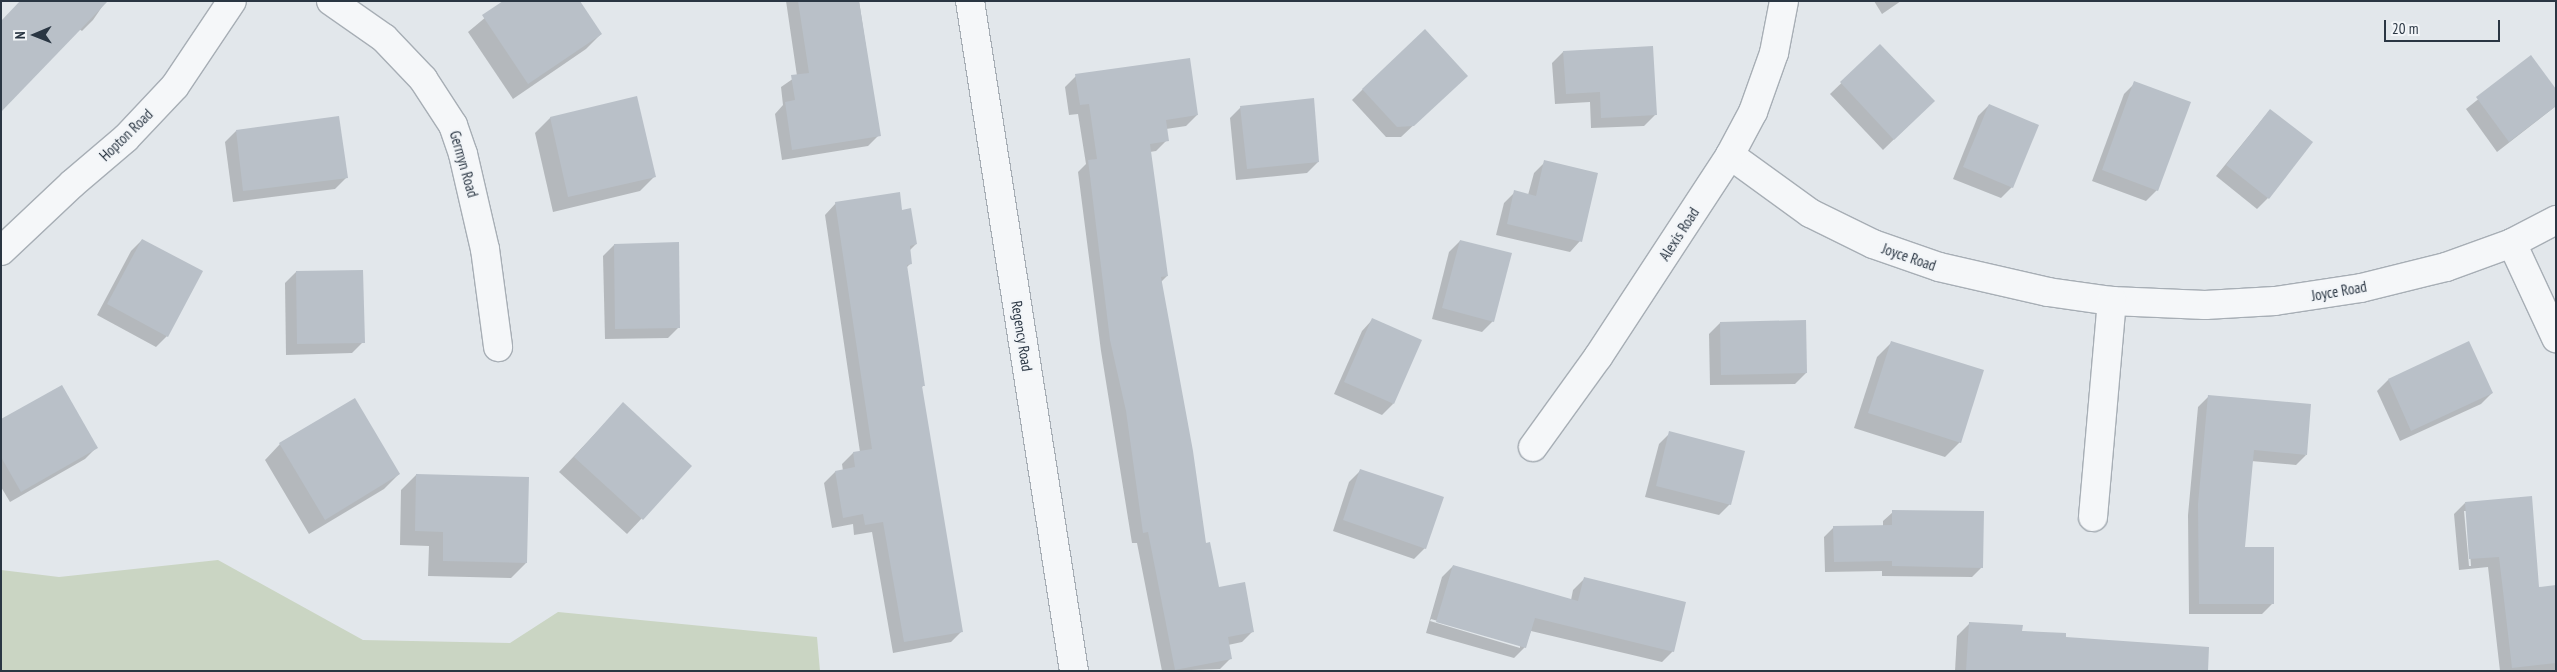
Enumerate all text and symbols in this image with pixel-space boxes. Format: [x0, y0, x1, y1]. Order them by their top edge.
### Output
north arrow [10, 10, 60, 60]
scale bar [2387, 10, 2503, 42]
text: 20 m [2392, 19, 2418, 38]
text: N [11, 31, 29, 39]
street label: Hopton Road [96, 105, 156, 165]
street label: Germyn Road [446, 129, 482, 199]
street label: Alexis Road [1655, 204, 1703, 264]
street label: Joyce Road [1880, 239, 1938, 275]
street label: Joyce Road [2310, 277, 2368, 305]
street label: Regency Road [1008, 299, 1036, 373]

